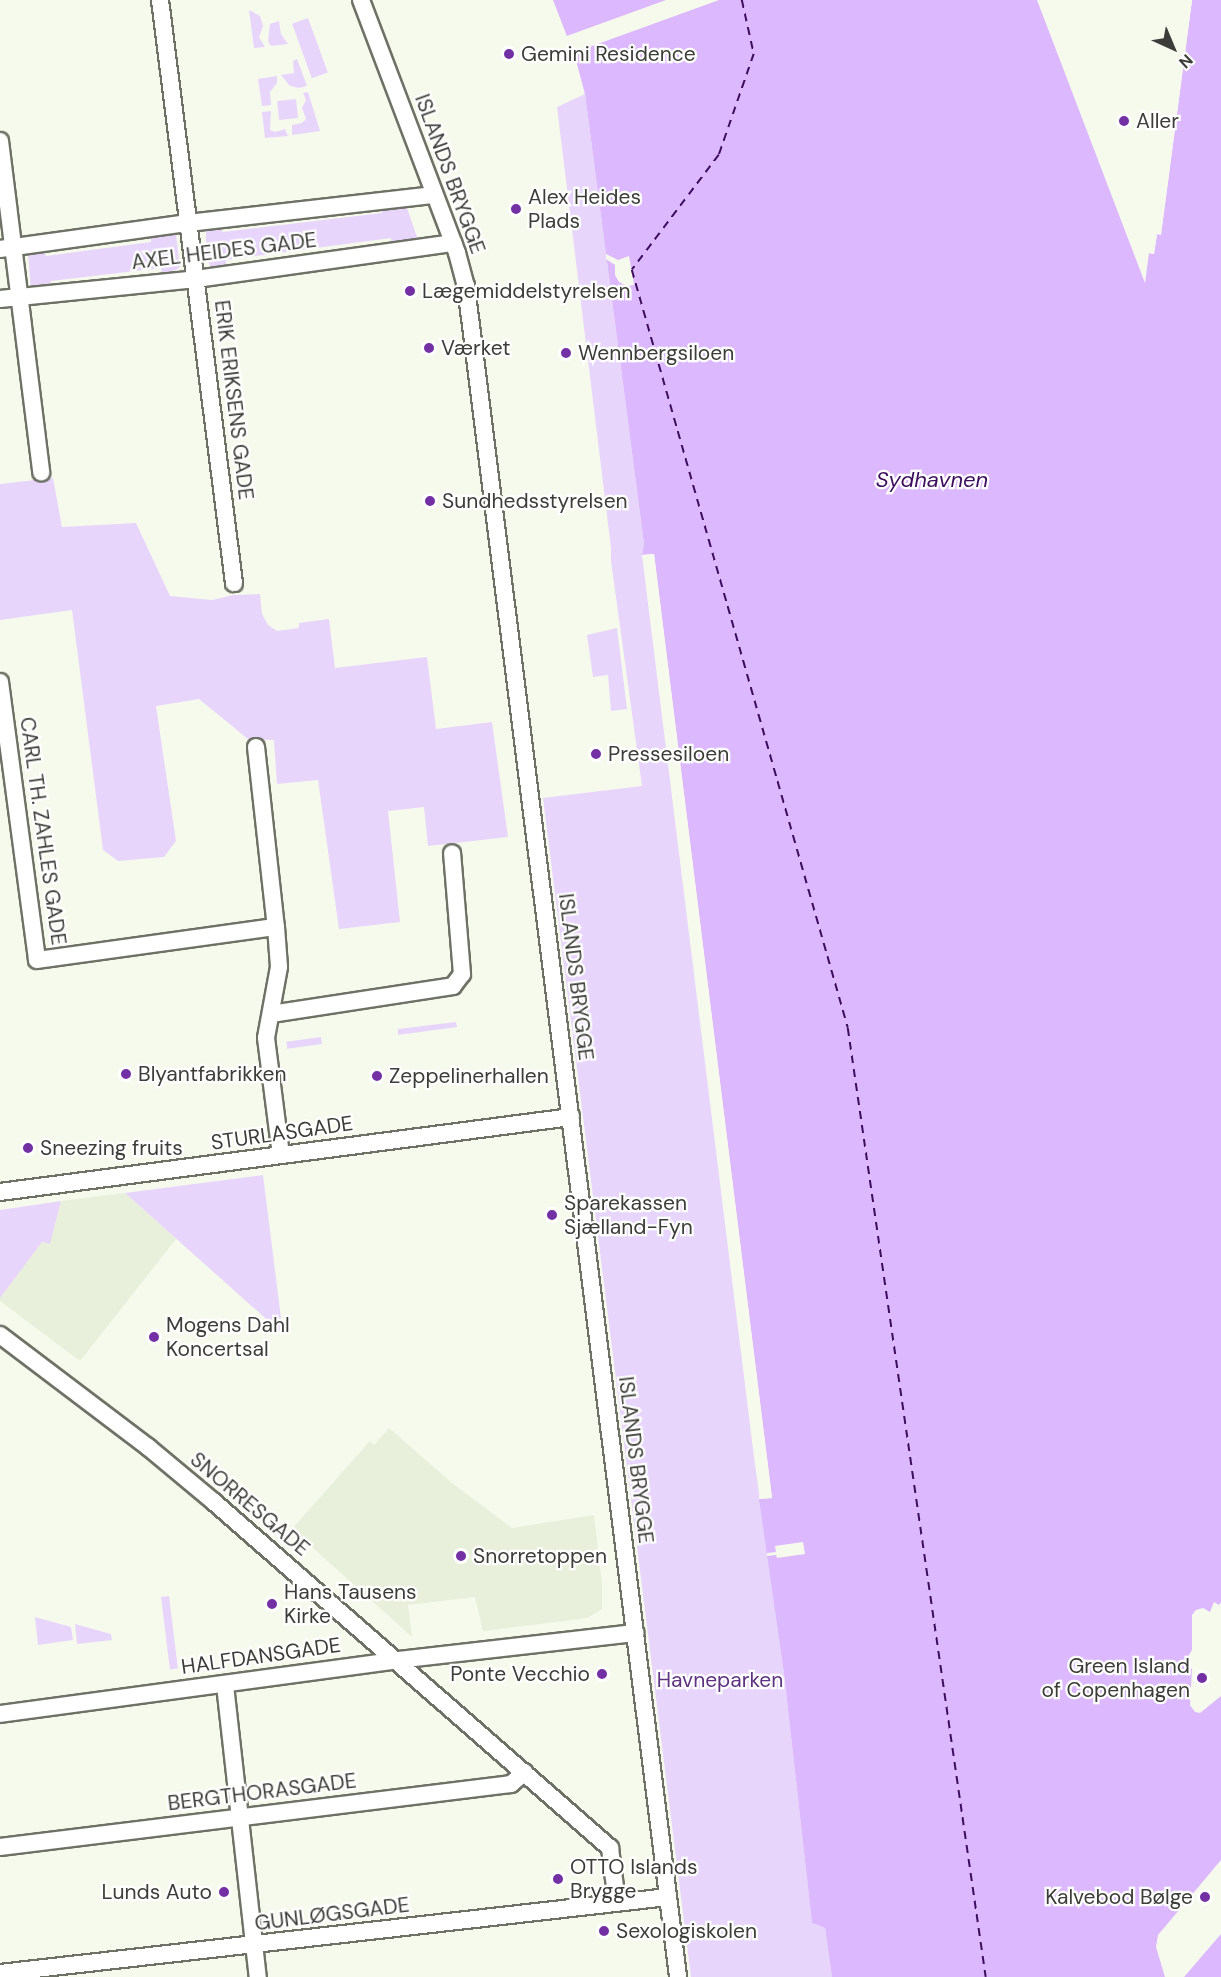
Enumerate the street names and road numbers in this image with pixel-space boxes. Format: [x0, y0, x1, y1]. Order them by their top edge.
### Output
street label: ISLANDS BRYGGE [409, 91, 491, 257]
street label: AXEL HEIDES GADE [130, 227, 318, 275]
street label: ERIK ERIKSENS GADE [209, 299, 259, 501]
street label: CARL TH. ZAHLES GADE [15, 715, 71, 947]
street label: ISLANDS BRYGGE [553, 892, 599, 1062]
street label: STURLASGADE [209, 1111, 355, 1155]
street label: ISLANDS BRYGGE [613, 1375, 659, 1545]
street label: SNORRESGADE [185, 1447, 315, 1561]
street label: HALFDANSGADE [180, 1632, 342, 1680]
street label: BERGTHORASGADE [166, 1768, 358, 1816]
street label: GUNLØGSGADE [253, 1892, 411, 1936]

